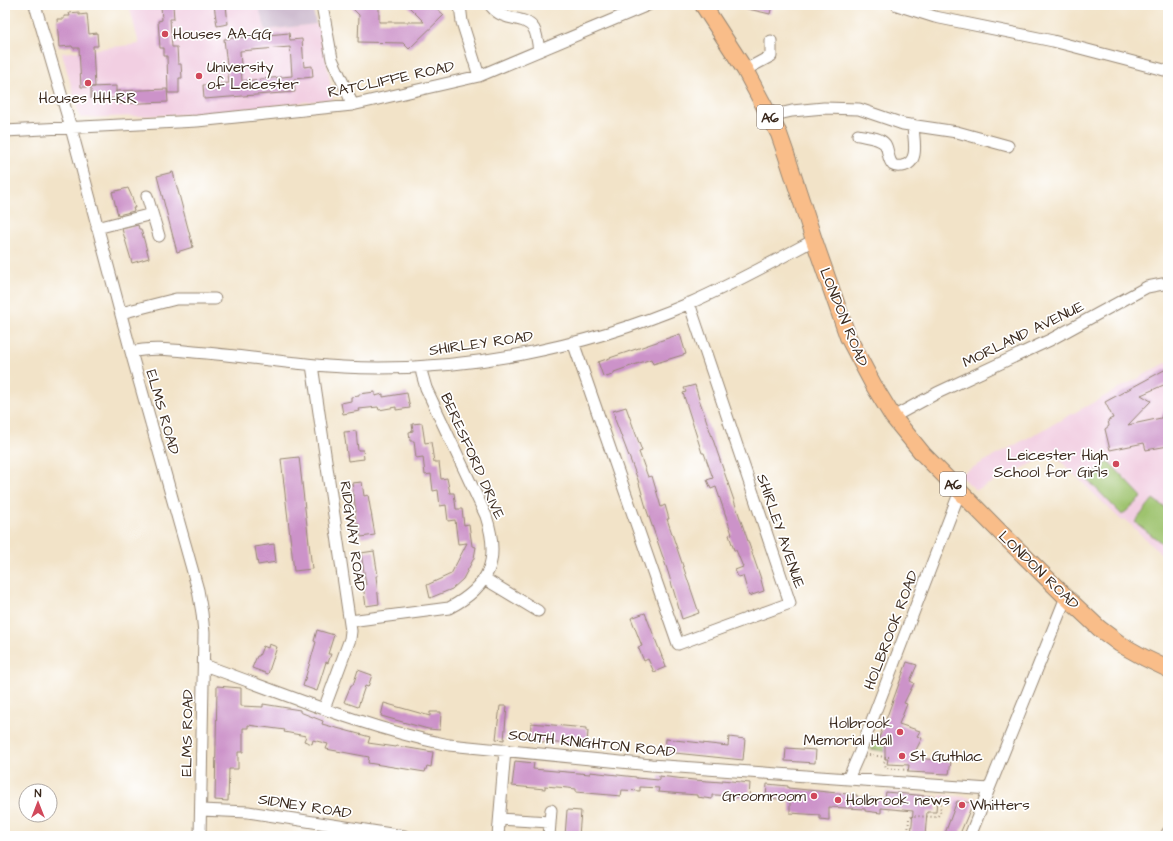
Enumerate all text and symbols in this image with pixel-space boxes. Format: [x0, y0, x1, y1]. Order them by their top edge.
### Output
place label: Houses AA-GG [173, 24, 273, 45]
marker: Houses AA-GG [160, 29, 170, 39]
street label: RATCLIFFE ROAD [326, 56, 456, 103]
place label: University of Leicester [207, 57, 299, 95]
marker: University of Leicester [194, 71, 204, 81]
marker: Houses HH-RR [83, 78, 93, 88]
place label: Houses HH-RR [39, 88, 137, 109]
road number: A6 [757, 105, 783, 129]
street label: LONDON ROAD [814, 265, 873, 370]
street label: MORLAND AVENUE [959, 296, 1088, 373]
street label: SHIRLEY ROAD [428, 326, 535, 361]
street label: ELMS ROAD [140, 367, 185, 457]
street label: BERESFORD DRIVE [435, 390, 510, 523]
place label: Leicester High School for Girls [994, 445, 1109, 483]
marker: Leicester High School for Girls [1111, 459, 1121, 469]
street label: SHIRLEY AVENUE [751, 471, 810, 591]
road number: A6 [940, 472, 966, 496]
street label: RIDGWAY ROAD [334, 480, 371, 593]
street label: LONDON ROAD [994, 526, 1084, 615]
street label: HOLBROOK ROAD [859, 567, 924, 693]
street label: ELMS ROAD [176, 689, 199, 777]
place label: Holbrook Memorial Hall [803, 713, 892, 751]
street label: SOUTH KNIGHTON ROAD [507, 724, 677, 763]
marker: Holbrook Memorial Hall [895, 727, 905, 737]
place label: St Guthlac [910, 746, 983, 767]
marker: St Guthlac [897, 751, 907, 761]
north arrow [18, 783, 58, 823]
text: N [35, 786, 42, 801]
place label: Groomroom [722, 786, 806, 807]
street label: SIDNEY ROAD [257, 789, 353, 824]
place label: Holbrook news [846, 790, 950, 811]
marker: Groomroom [809, 791, 819, 801]
marker: Holbrook news [833, 795, 843, 805]
place label: Whitters [970, 795, 1030, 816]
marker: Whitters [957, 800, 967, 810]

